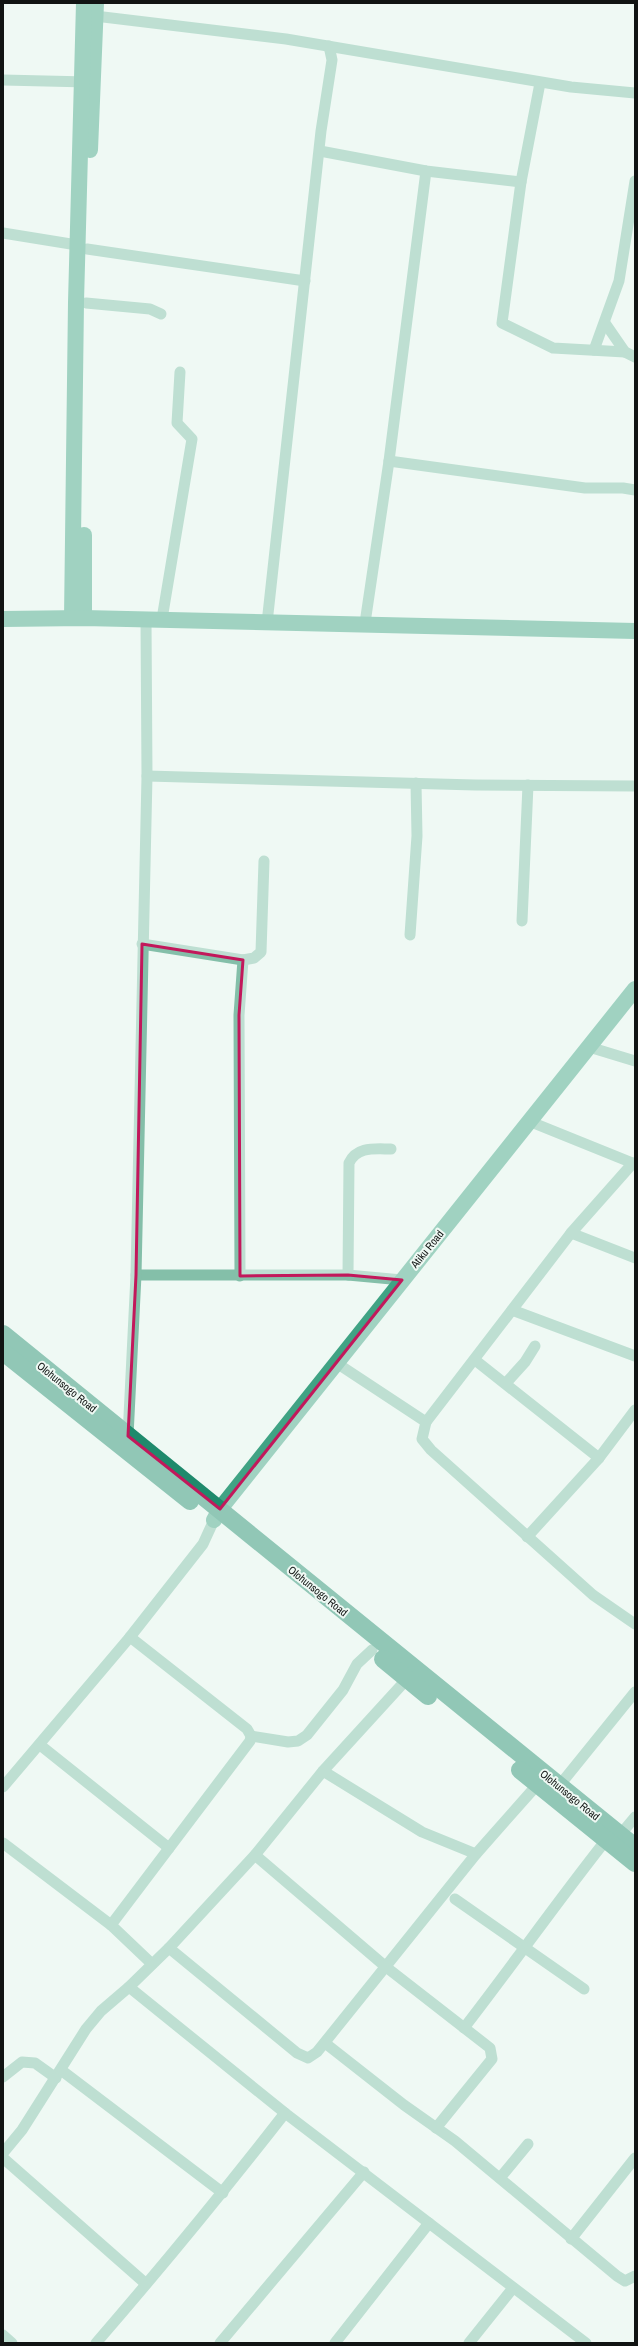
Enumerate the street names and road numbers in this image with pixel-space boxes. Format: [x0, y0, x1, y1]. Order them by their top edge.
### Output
street label: Atiku Road [407, 1227, 446, 1272]
street label: Olohunsogo Road [34, 1359, 100, 1415]
street label: Olohunsogo Road [285, 1563, 351, 1619]
street label: Olohunsogo Road [537, 1767, 603, 1823]

